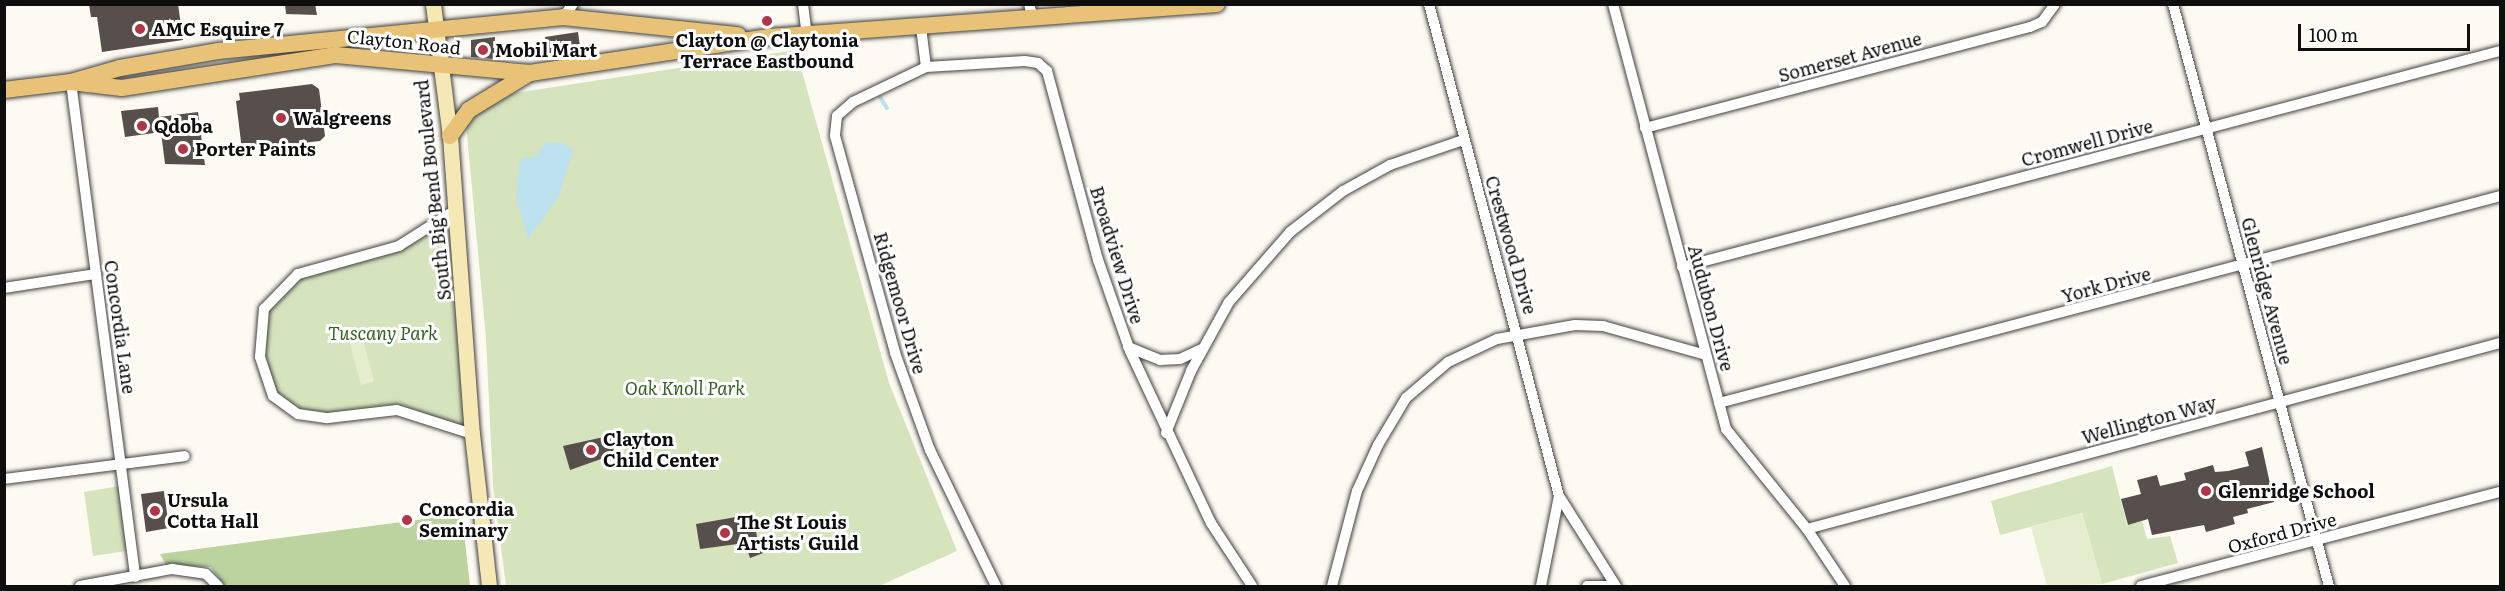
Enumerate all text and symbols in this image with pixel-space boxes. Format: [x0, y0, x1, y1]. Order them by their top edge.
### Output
scale bar [2301, 12, 2474, 50]
marker: Clayton @ Claytonia Terrace Eastbound [760, 14, 774, 28]
place label: AMC Esquire 7 [152, 18, 284, 40]
text: 100 m [2309, 21, 2358, 48]
marker: AMC Esquire 7 [133, 22, 147, 36]
street label: Clayton Road [346, 25, 462, 59]
street label: Somerset Avenue [1776, 27, 1924, 87]
place label: Clayton @ Claytonia Terrace Eastbound [675, 30, 859, 72]
place label: Mobil Mart [495, 39, 597, 61]
marker: Mobil Mart [476, 43, 490, 57]
street label: South Big Bend Boulevard [411, 79, 455, 301]
place label: Walgreens [293, 107, 391, 129]
marker: Walgreens [274, 111, 288, 125]
place label: Qdoba [154, 115, 213, 137]
street label: Cromwell Drive [2019, 115, 2155, 171]
marker: Qdoba [135, 119, 149, 133]
place label: Porter Paints [195, 138, 316, 160]
marker: Porter Paints [176, 142, 190, 156]
street label: Crestwood Drive [1481, 173, 1541, 317]
street label: Broadview Drive [1086, 183, 1148, 327]
street label: Glenridge Avenue [2237, 215, 2297, 367]
street label: Ridgemoor Drive [869, 230, 931, 376]
street label: Audubon Drive [1684, 243, 1738, 373]
street label: Concordia Lane [100, 259, 140, 395]
street label: York Drive [2059, 263, 2153, 307]
park label: Tuscany Park [328, 322, 438, 344]
park label: Oak Knoll Park [625, 377, 745, 399]
street label: Wellington Way [2079, 392, 2219, 448]
place label: Clayton Child Center [603, 429, 719, 472]
marker: Clayton Child Center [584, 443, 598, 457]
place label: Glenridge School [2218, 480, 2375, 502]
marker: Glenridge School [2199, 484, 2213, 498]
place label: Ursula Cotta Hall [167, 490, 259, 532]
place label: Concordia Seminary [419, 499, 514, 542]
marker: Ursula Cotta Hall [148, 504, 162, 518]
street label: Oxford Drive [2225, 508, 2339, 558]
place label: The St Louis Artists' Guild [737, 512, 859, 554]
marker: Concordia Seminary [400, 513, 414, 527]
marker: The St Louis Artists' Guild [718, 526, 732, 540]

